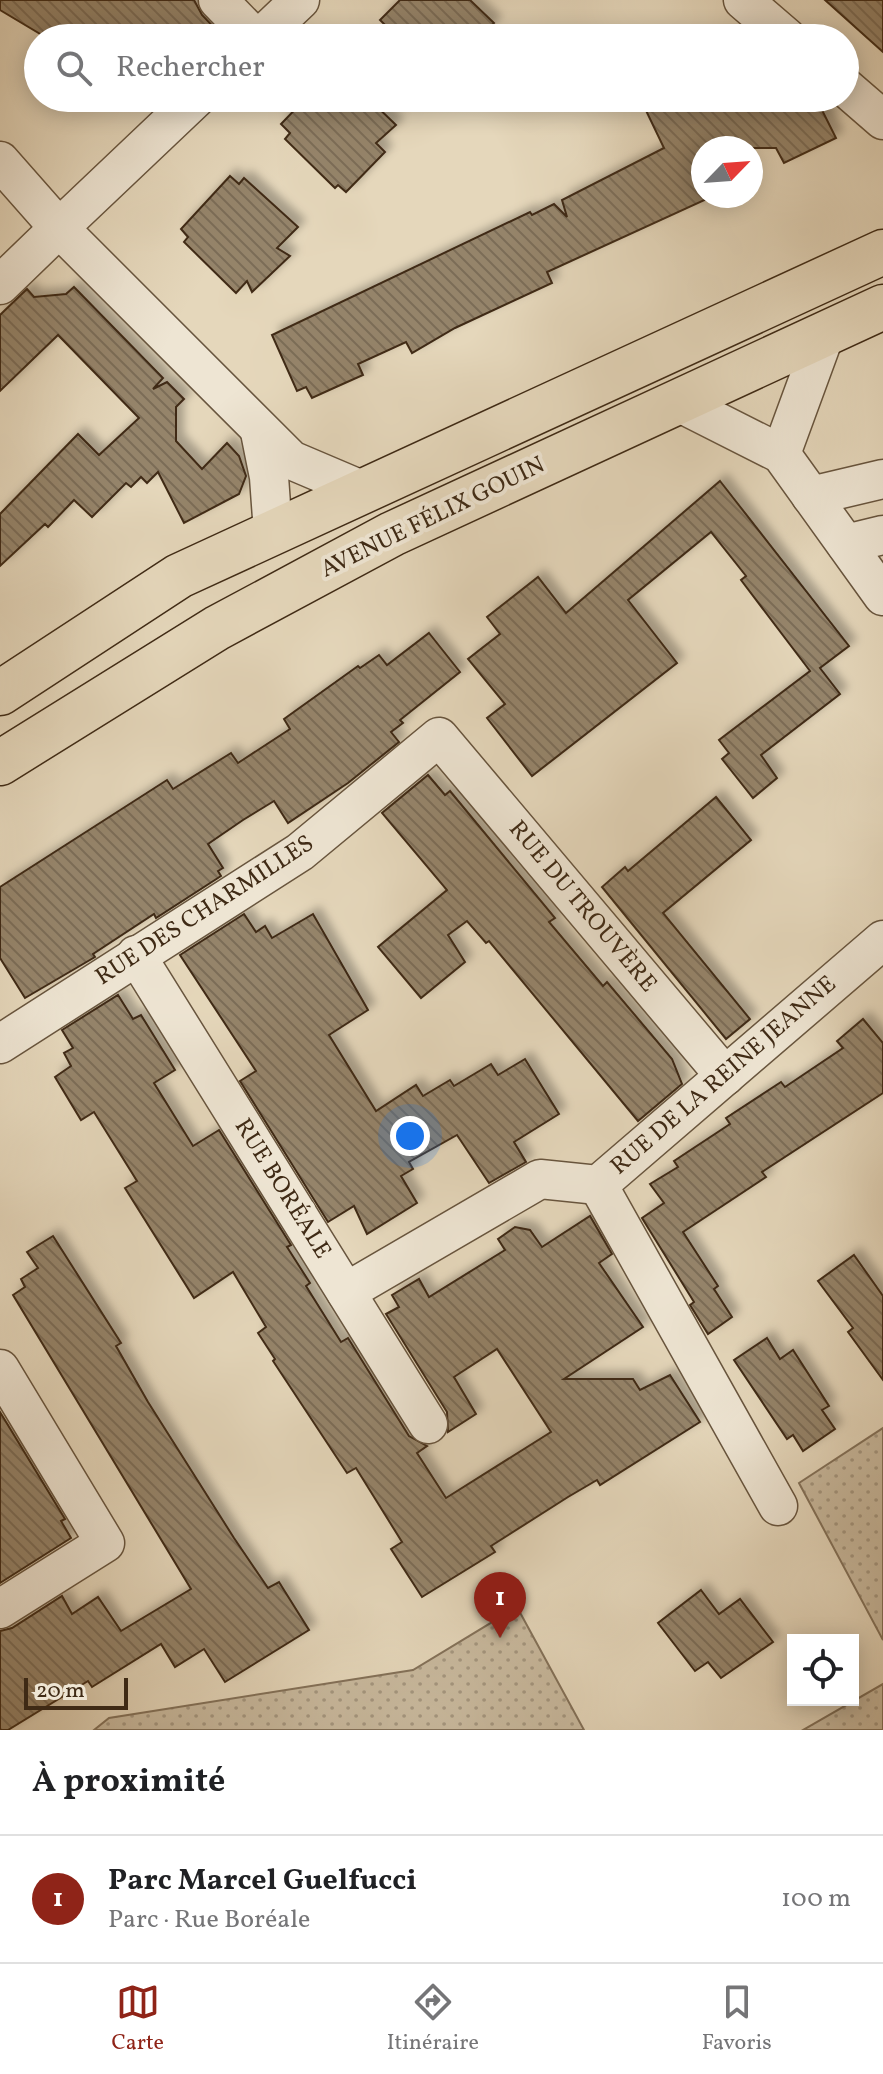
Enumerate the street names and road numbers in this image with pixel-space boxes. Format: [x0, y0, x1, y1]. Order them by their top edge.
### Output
street label: AVENUE FÉLIX GOUIN [315, 449, 551, 587]
street label: RUE DU TROUVÈRE [500, 814, 664, 1000]
street label: RUE DES CHARMILLES [89, 827, 321, 995]
street label: RUE DE LA REINE JEANNE [604, 968, 844, 1184]
street label: RUE BORÉALE [225, 1112, 339, 1266]

